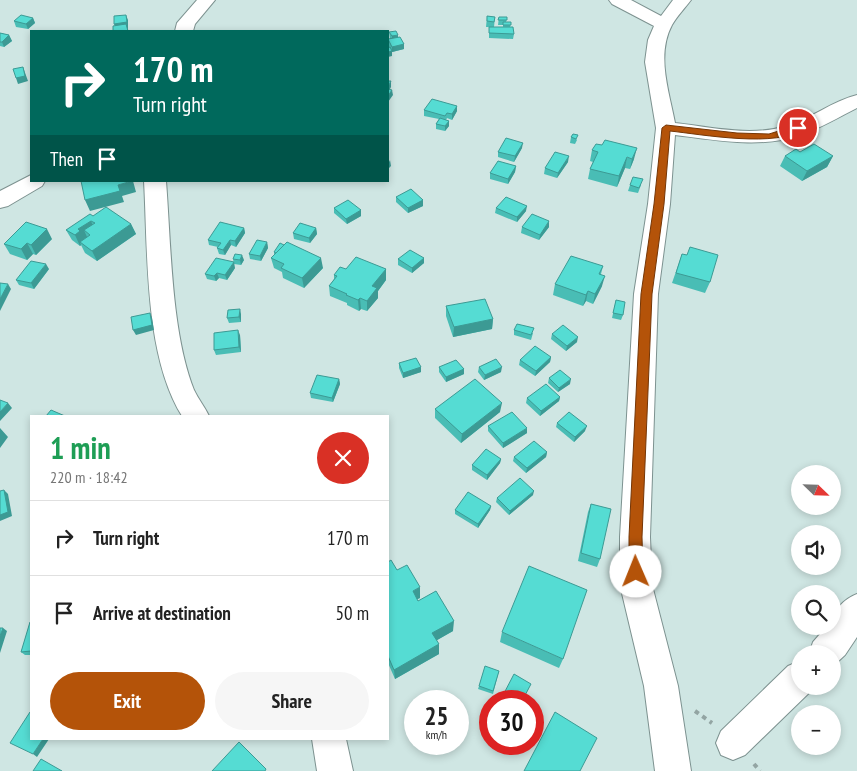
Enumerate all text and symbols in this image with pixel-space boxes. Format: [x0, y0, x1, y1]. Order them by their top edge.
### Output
text: 170 m [133, 46, 214, 92]
icon: right [50, 50, 115, 115]
text: Turn right [133, 90, 207, 118]
pin [777, 107, 819, 149]
icon: arrive [784, 114, 812, 142]
icon: arrive [93, 145, 121, 173]
text: Then [50, 147, 83, 171]
text: 1 min [50, 428, 111, 467]
button: close [317, 432, 369, 484]
north arrow [791, 465, 841, 515]
map controls [791, 465, 841, 755]
text: 220 m · 18:42 [50, 467, 128, 487]
icon: right [50, 524, 78, 552]
button: sound [791, 525, 841, 575]
text: Turn right [93, 526, 159, 550]
text: 170 m [327, 526, 369, 550]
position arrow [609, 545, 661, 597]
button: search [791, 585, 841, 635]
icon: arrive [50, 599, 78, 627]
text: Arrive at destination [93, 601, 231, 625]
text: 50 m [336, 601, 369, 625]
button: + [791, 645, 841, 695]
button: Exit [50, 672, 205, 730]
button: Share [215, 672, 369, 730]
speed limit sign: 30 [479, 690, 544, 755]
text: 25 [425, 700, 448, 732]
button: − [791, 705, 841, 755]
text: km/h [426, 727, 447, 742]

